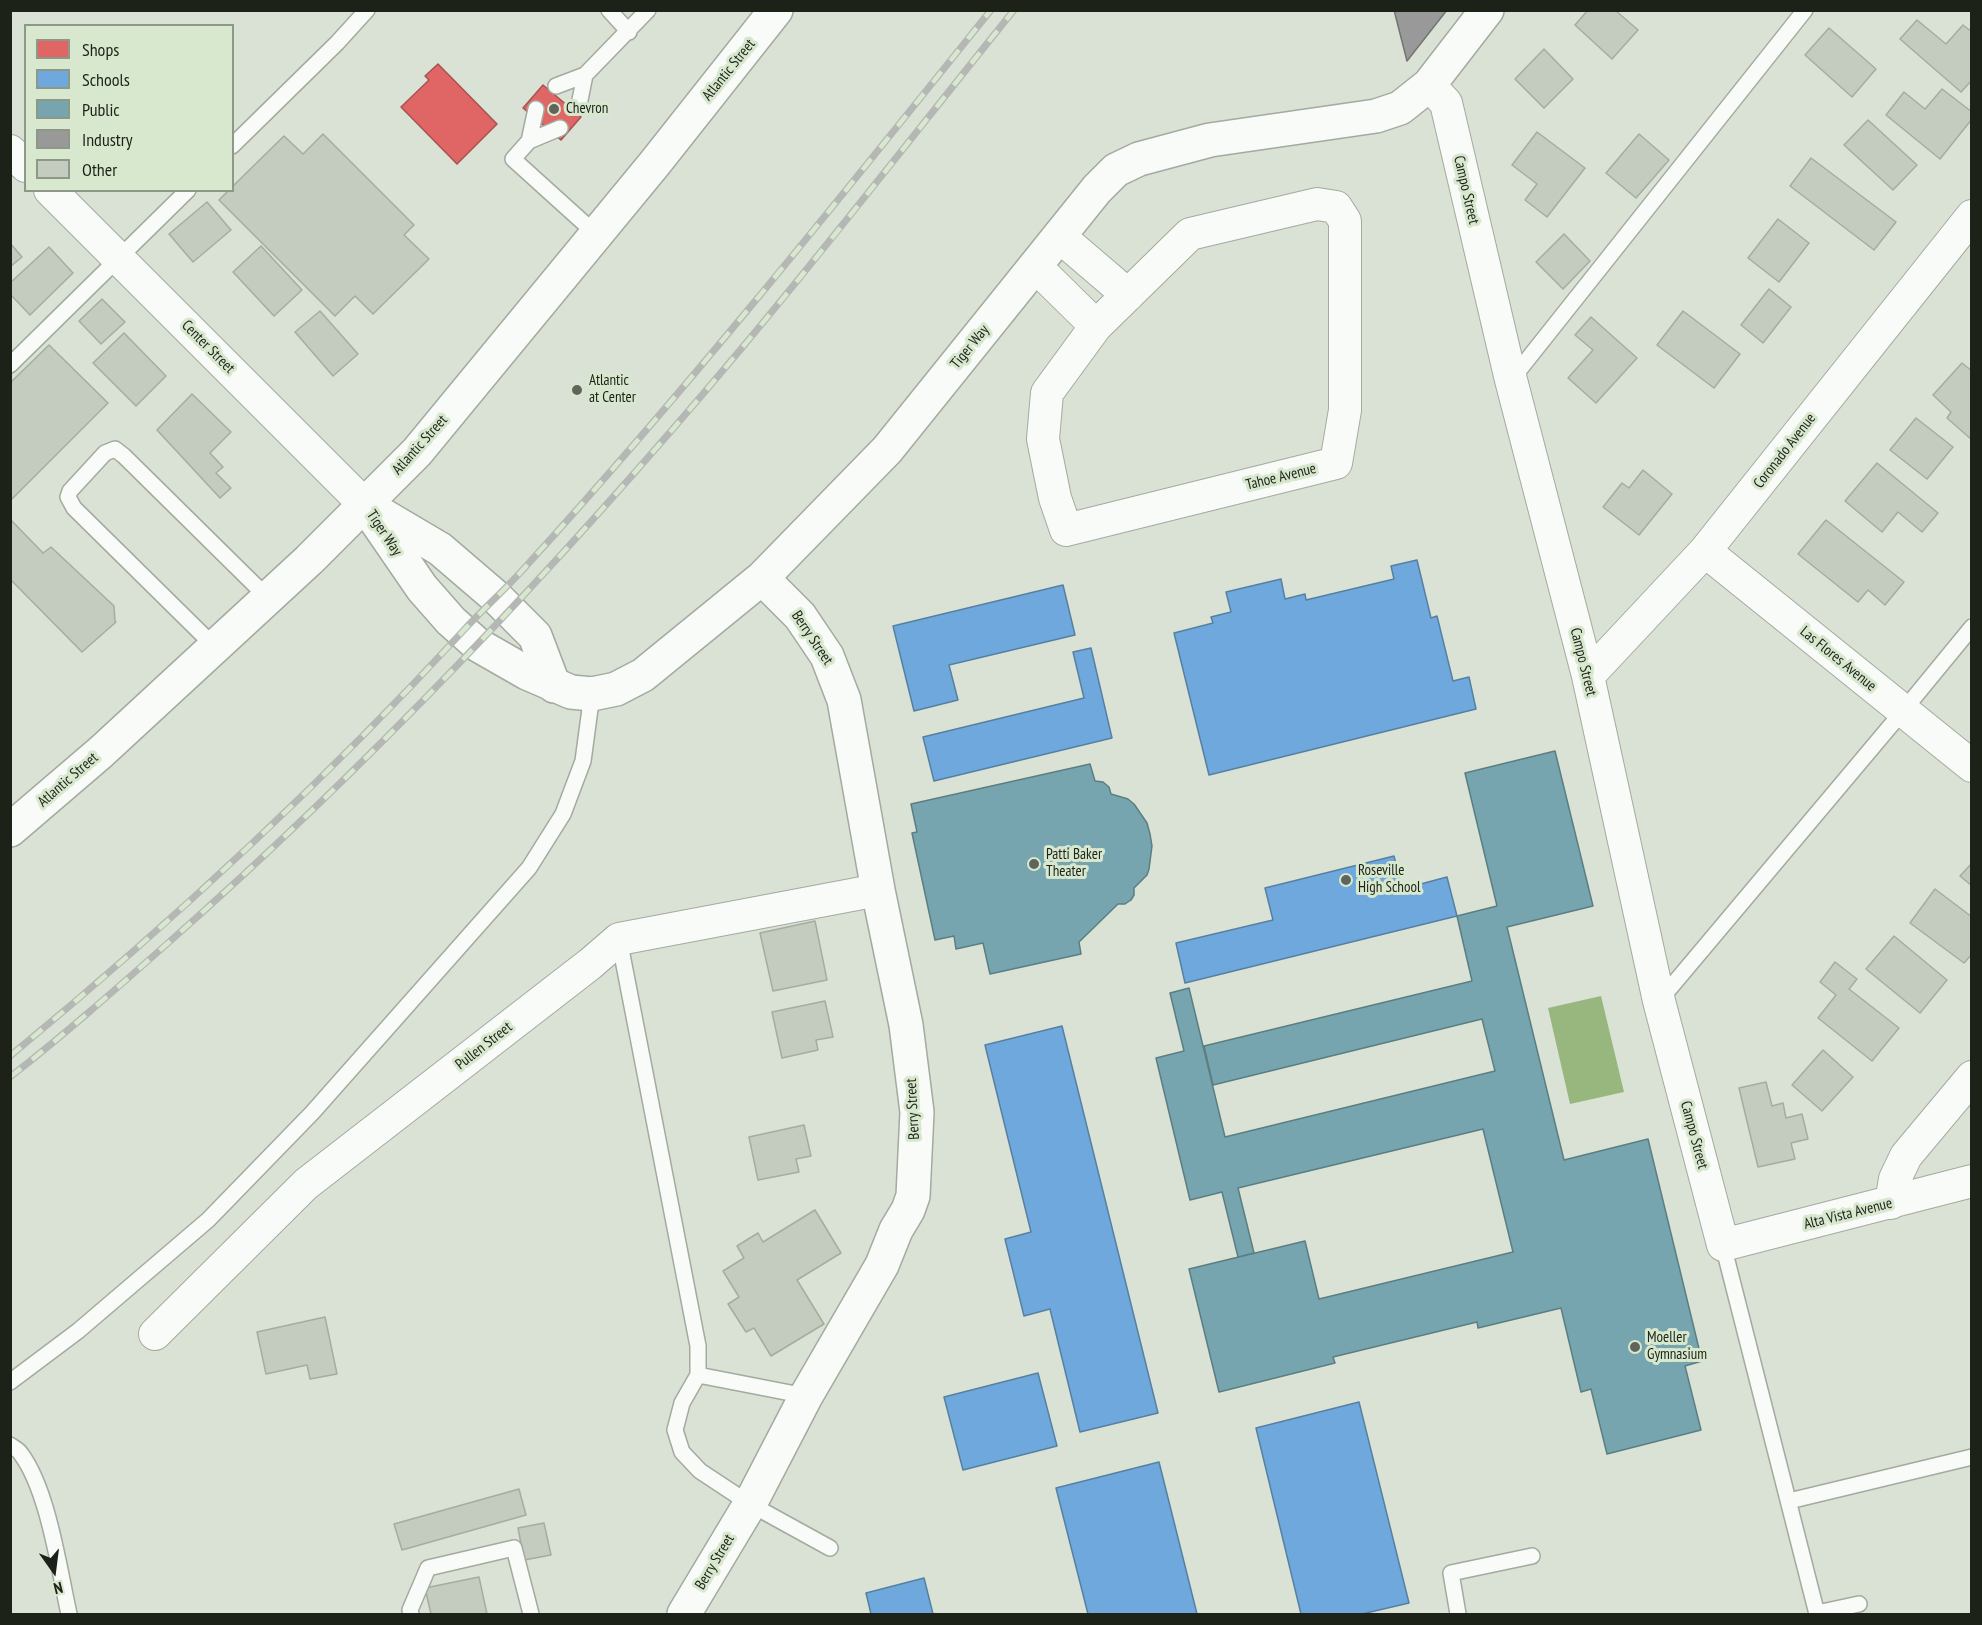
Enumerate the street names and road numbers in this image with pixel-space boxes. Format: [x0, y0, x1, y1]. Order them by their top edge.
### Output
street label: Atlantic Street [699, 36, 759, 104]
street label: Campo Street [1449, 154, 1483, 226]
street label: Center Street [178, 317, 238, 377]
street label: Tiger Way [947, 321, 993, 373]
street label: Coronado Avenue [1750, 410, 1820, 492]
street label: Atlantic Street [389, 411, 451, 479]
street label: Tahoe Avenue [1244, 460, 1318, 494]
street label: Tiger Way [362, 507, 406, 559]
street label: Berry Street [787, 608, 837, 668]
street label: Las Flores Avenue [1796, 623, 1880, 695]
street label: Campo Street [1566, 626, 1600, 698]
street label: Atlantic Street [34, 749, 102, 811]
street label: Pullen Street [452, 1018, 516, 1074]
street label: Berry Street [902, 1078, 924, 1140]
street label: Campo Street [1676, 1099, 1712, 1171]
street label: Alta Vista Avenue [1802, 1194, 1894, 1234]
street label: Berry Street [691, 1531, 739, 1593]

